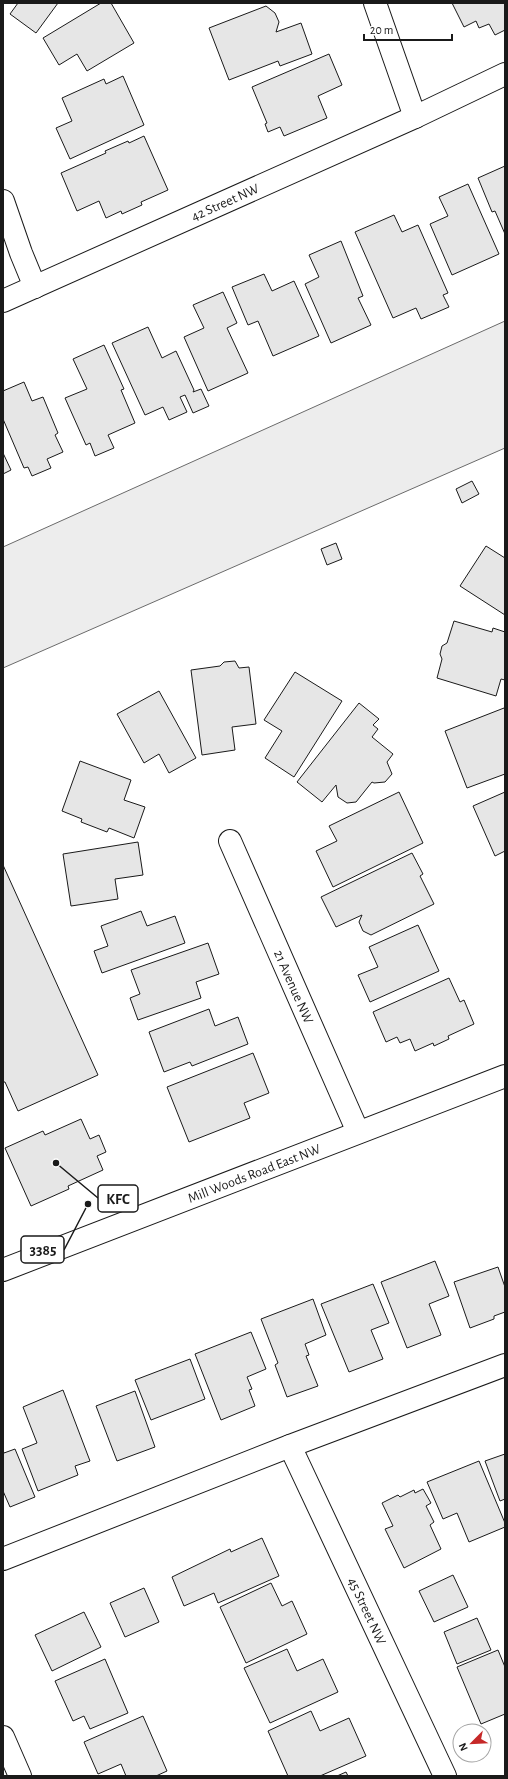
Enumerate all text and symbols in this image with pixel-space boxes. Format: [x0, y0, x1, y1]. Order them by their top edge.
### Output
scale bar [364, 16, 452, 42]
text: 20 m [370, 24, 393, 36]
street label: 42 Street NW [189, 181, 262, 224]
street label: 21 Avenue NW [271, 948, 316, 1026]
street label: Mill Woods Road East NW [186, 1142, 323, 1206]
callout: KFC [98, 1185, 138, 1212]
text: KFC [106, 1192, 130, 1207]
callout: 3385 [21, 1236, 64, 1263]
text: 3385 [30, 1243, 56, 1258]
street label: 45 Street NW [345, 1576, 388, 1647]
north arrow [452, 1723, 492, 1763]
text: N [457, 1741, 470, 1753]

